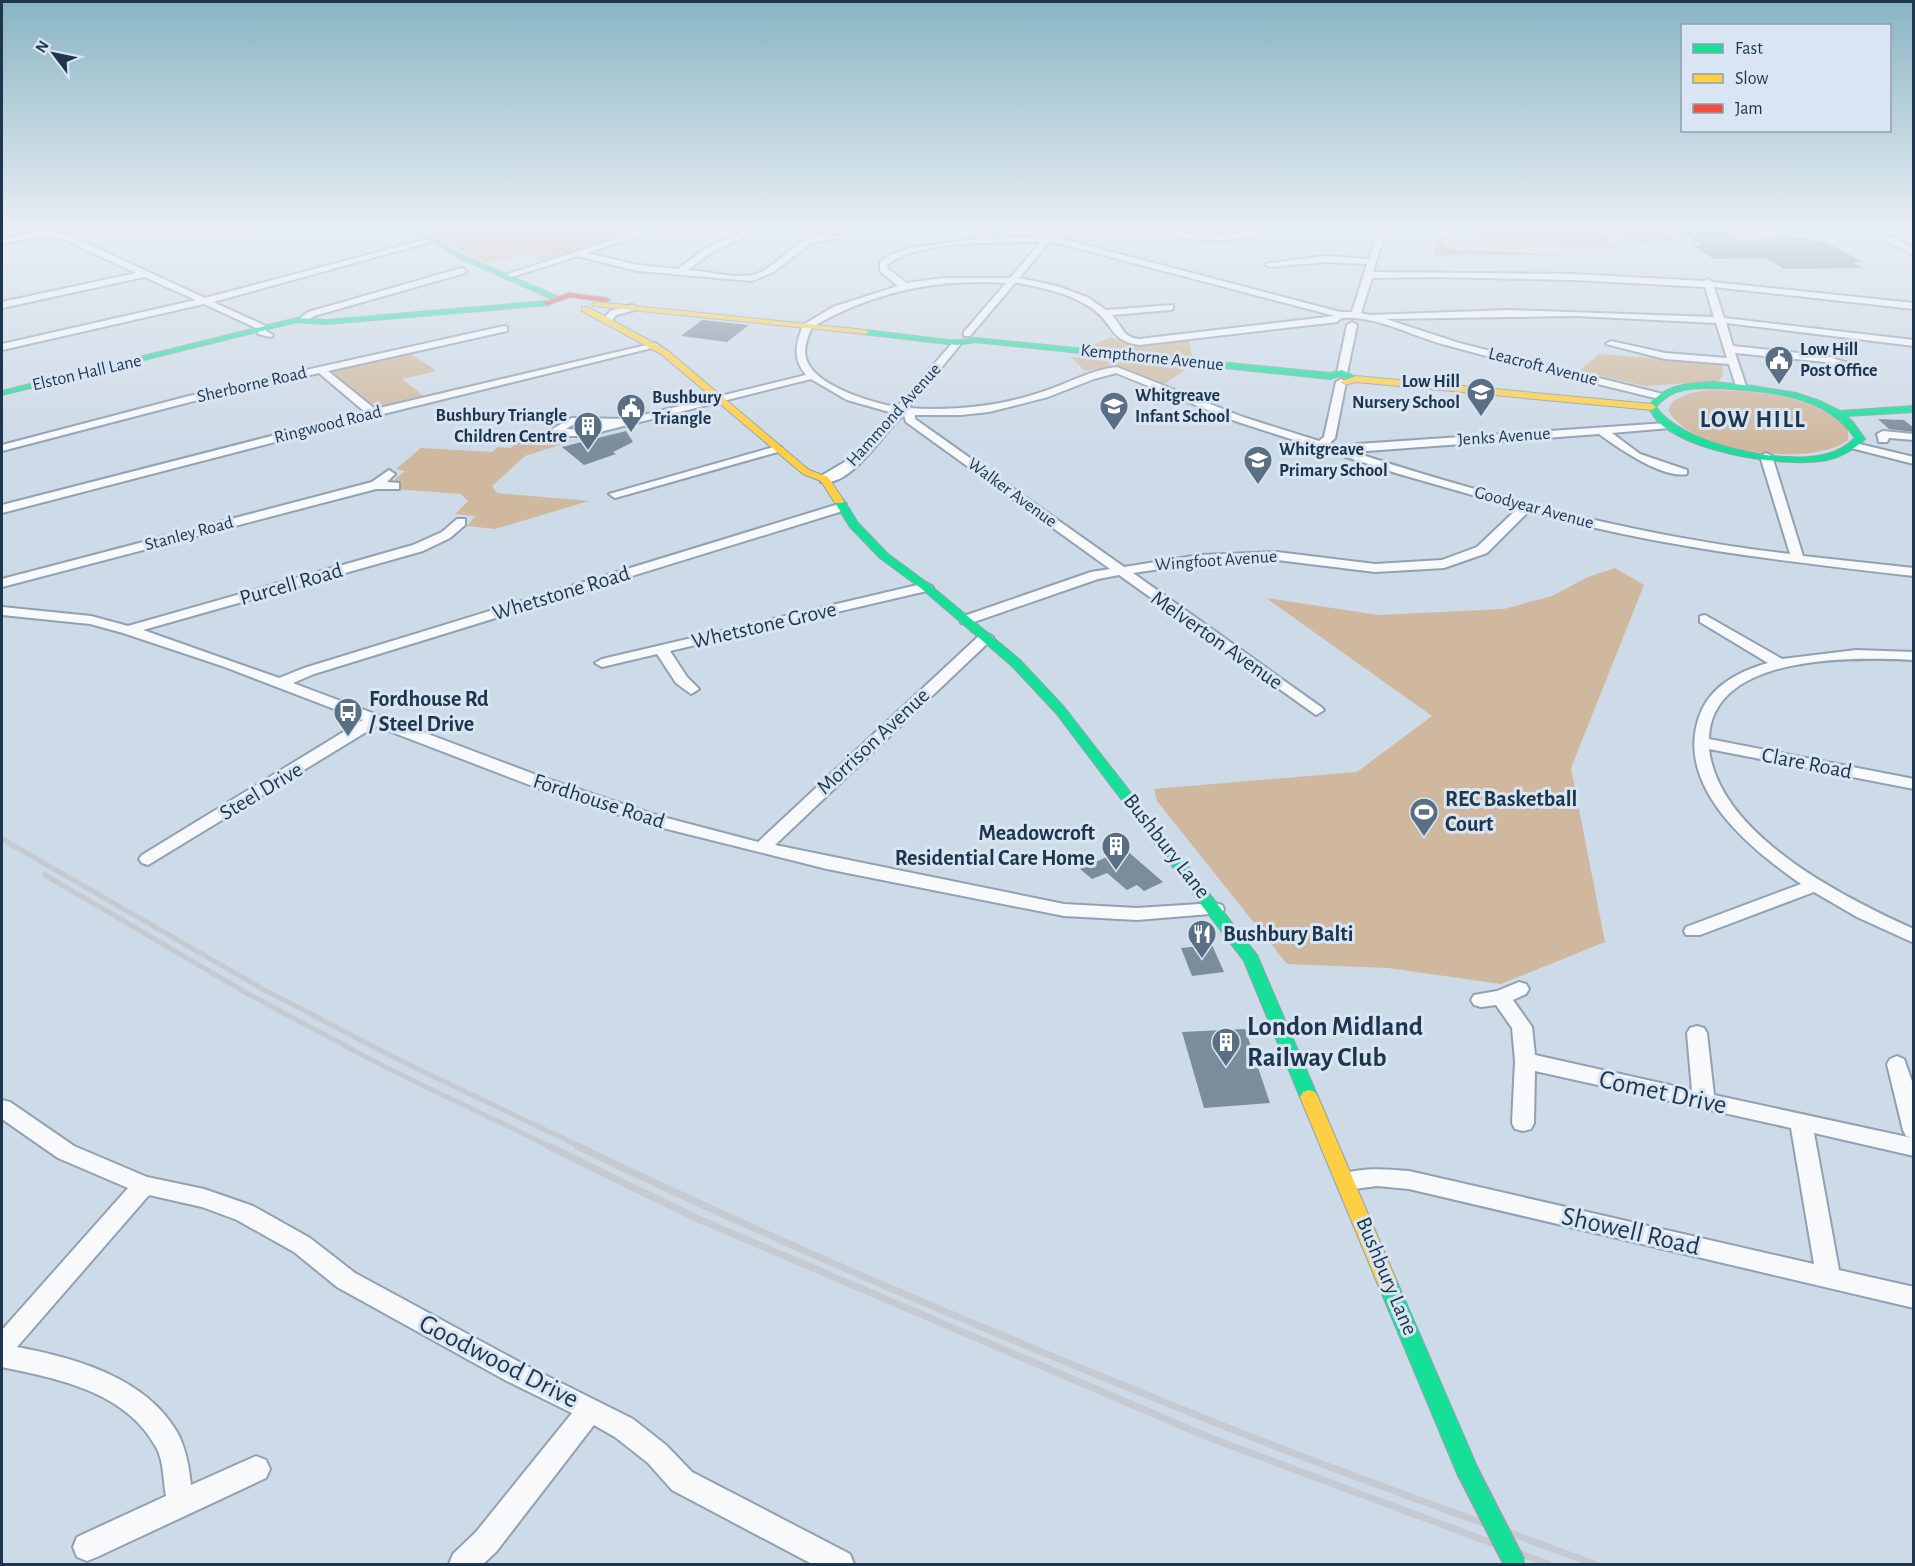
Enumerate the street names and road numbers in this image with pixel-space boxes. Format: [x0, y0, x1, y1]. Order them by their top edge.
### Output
street label: Kempthorne Avenue [1080, 342, 1224, 374]
street label: Leacroft Avenue [1487, 345, 1599, 389]
street label: Elston Hall Lane [31, 352, 143, 394]
street label: Hammond Avenue [843, 360, 945, 470]
street label: Sherborne Road [195, 364, 309, 406]
street label: Ringwood Road [272, 403, 384, 447]
street label: Jenks Avenue [1457, 425, 1551, 449]
street label: Walker Avenue [964, 455, 1060, 531]
street label: Goodyear Avenue [1472, 483, 1596, 533]
street label: Stanley Road [143, 514, 235, 554]
street label: Wingfoot Avenue [1154, 548, 1278, 574]
street label: Purcell Road [237, 559, 345, 609]
street label: Whetstone Road [490, 562, 632, 624]
street label: Melverton Avenue [1147, 587, 1287, 693]
street label: Whetstone Grove [689, 598, 839, 652]
street label: Morrison Avenue [813, 684, 933, 798]
street label: Clare Road [1760, 743, 1854, 783]
street label: Steel Drive [216, 758, 306, 824]
street label: Fordhouse Road [530, 769, 668, 833]
street label: Bushbury Lane [1120, 790, 1214, 902]
street label: Comet Drive [1597, 1065, 1729, 1119]
street label: Showell Road [1559, 1202, 1703, 1260]
street label: Bushbury Lane [1352, 1214, 1422, 1338]
street label: Goodwood Drive [415, 1309, 583, 1413]

